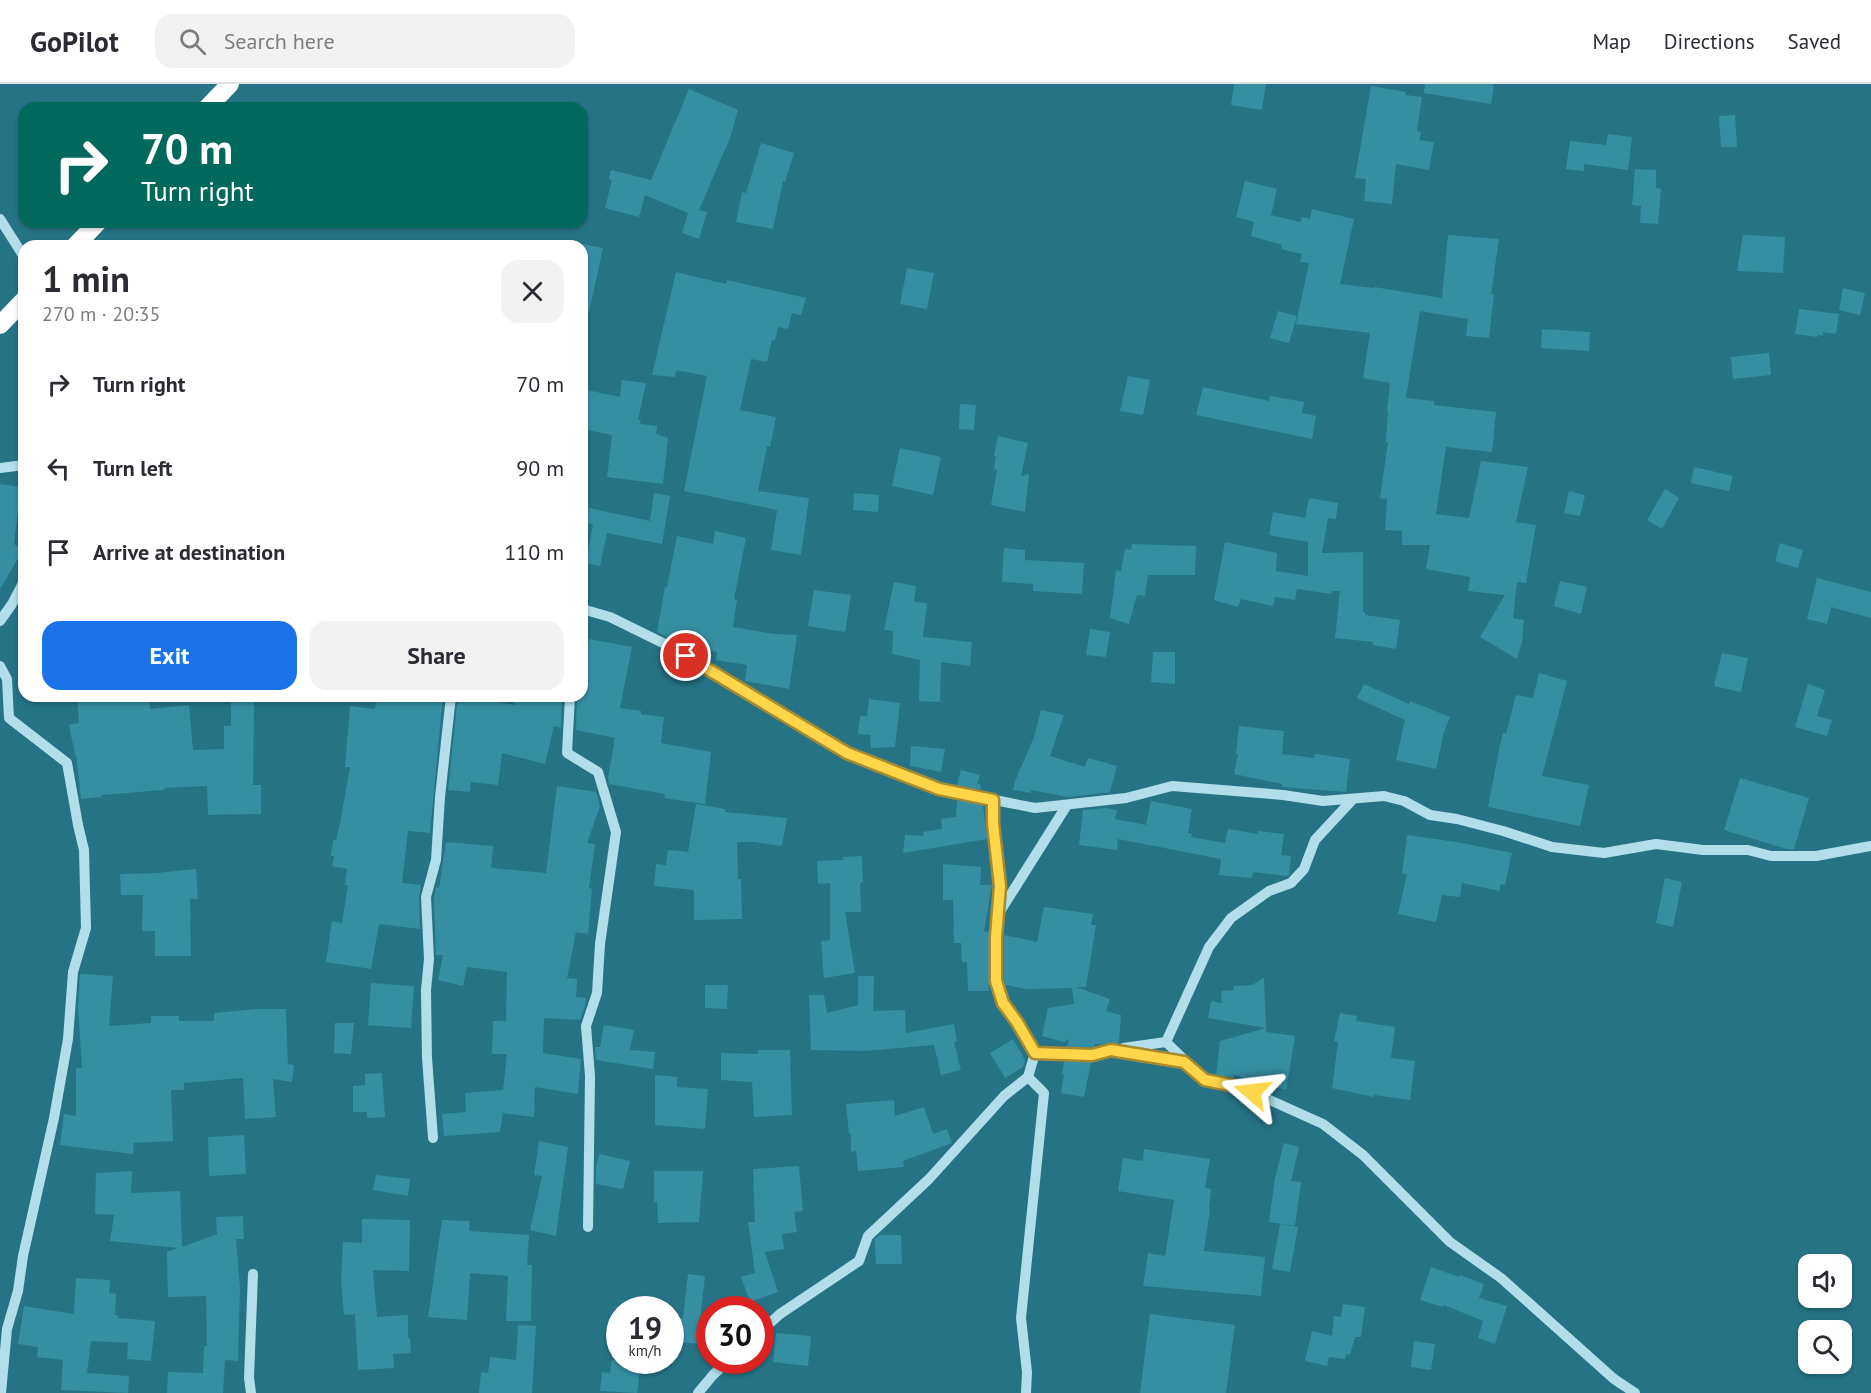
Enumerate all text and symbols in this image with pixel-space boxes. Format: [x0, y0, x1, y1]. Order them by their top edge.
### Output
search box [155, 14, 575, 68]
text: GoPilot [30, 23, 119, 60]
icon: search [176, 25, 209, 58]
text: Search here [224, 27, 335, 55]
text: Map [1592, 28, 1631, 55]
text: Directions [1664, 28, 1755, 55]
text: Saved [1788, 28, 1841, 55]
text: 70 m [141, 121, 233, 176]
icon: right [42, 126, 120, 204]
text: Turn right [141, 174, 254, 208]
text: 1 min [42, 255, 130, 302]
button: close [501, 260, 564, 323]
text: 270 m · 20:35 [42, 301, 160, 327]
icon: right [42, 368, 75, 401]
text: Turn right [93, 370, 185, 398]
text: 70 m [516, 370, 564, 398]
icon: left [42, 452, 75, 485]
text: Turn left [93, 454, 173, 482]
text: 90 m [516, 454, 564, 482]
icon: arrive [42, 536, 75, 569]
text: Arrive at destination [93, 538, 285, 566]
text: 110 m [504, 538, 564, 566]
button: Exit [42, 621, 297, 690]
button: Share [309, 621, 564, 690]
pin [660, 630, 711, 681]
icon: arrive [669, 639, 702, 672]
position arrow [1220, 1060, 1284, 1124]
map controls [1798, 1254, 1852, 1374]
button: sound [1798, 1254, 1852, 1308]
speed limit sign: 30 [696, 1296, 774, 1374]
text: 19 [628, 1308, 662, 1347]
button: search [1798, 1320, 1852, 1374]
text: km/h [629, 1341, 661, 1360]

